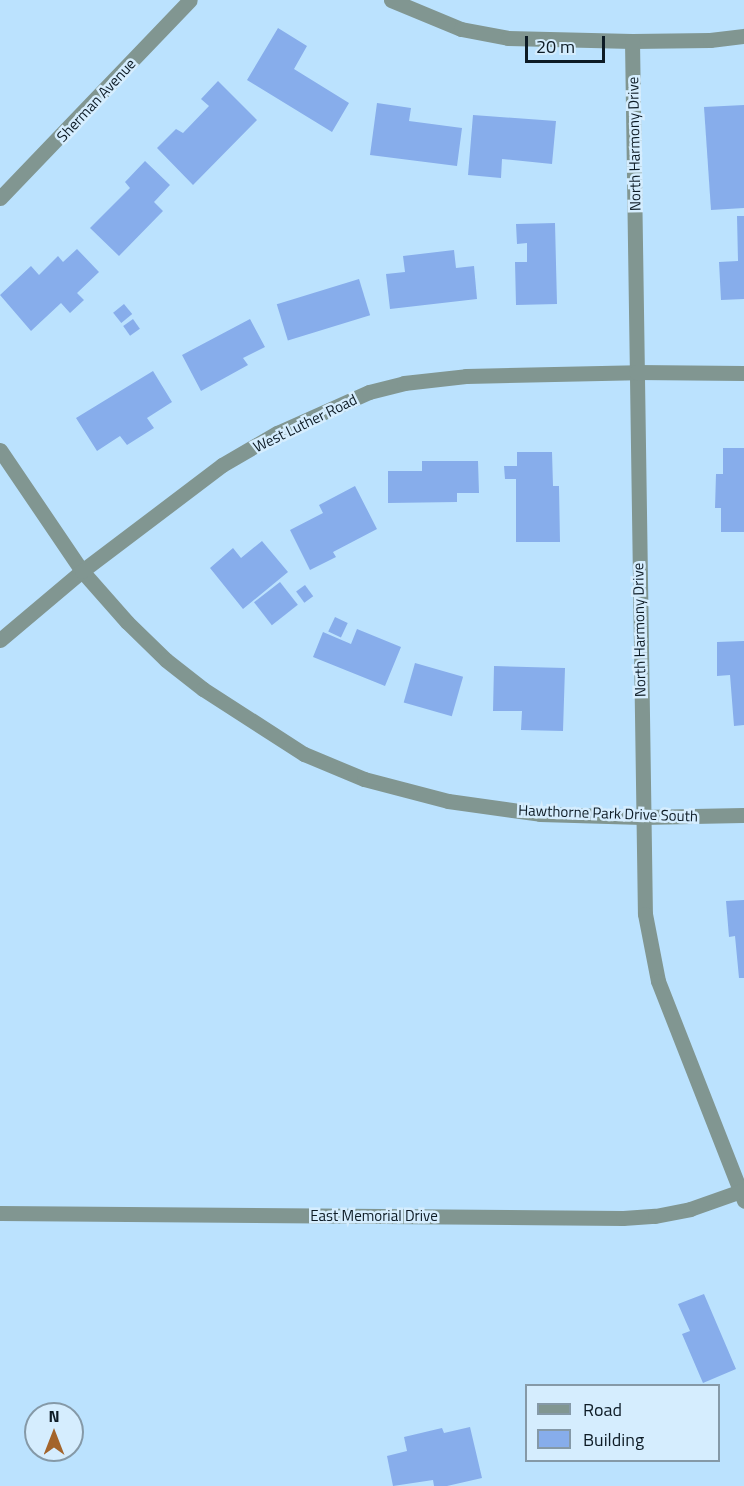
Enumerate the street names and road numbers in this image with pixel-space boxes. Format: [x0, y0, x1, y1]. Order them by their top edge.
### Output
street label: Sherman Avenue [53, 55, 139, 145]
street label: North Harmony Drive [624, 77, 644, 211]
street label: West Luther Road [250, 390, 360, 456]
street label: North Harmony Drive [629, 563, 649, 697]
street label: Hawthorne Park Drive South [518, 801, 698, 825]
street label: East Memorial Drive [310, 1207, 438, 1225]

